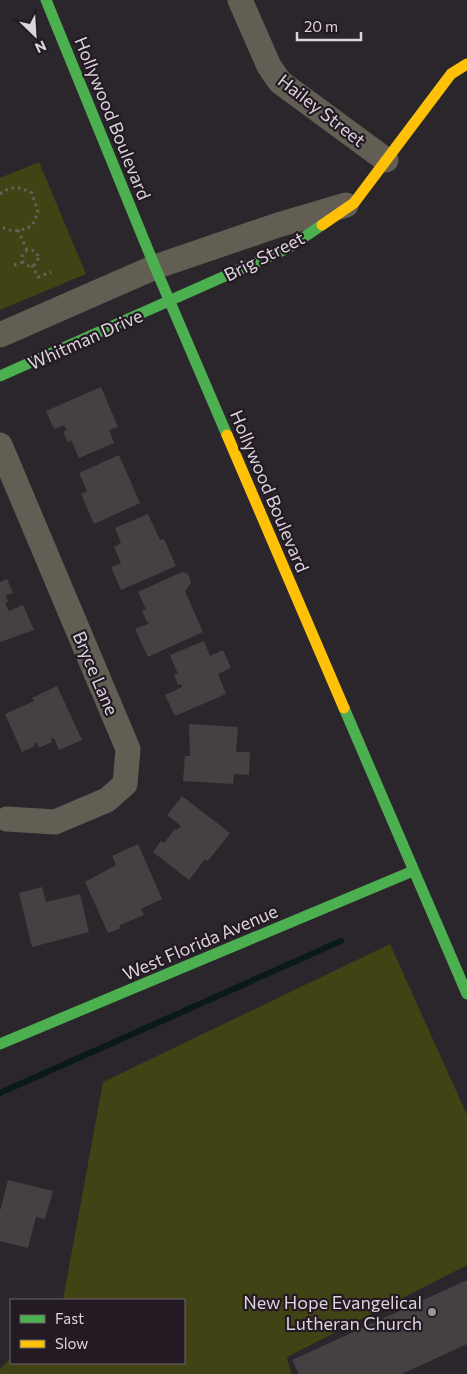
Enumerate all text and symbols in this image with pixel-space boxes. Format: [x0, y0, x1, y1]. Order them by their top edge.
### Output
north arrow [10, 10, 60, 60]
scale bar [297, 10, 361, 42]
text: 20 m [304, 17, 338, 35]
street label: Hollywood Boulevard [70, 33, 156, 203]
text: N [32, 37, 49, 57]
street label: Hailey Street [274, 69, 370, 151]
street label: Brig Street [220, 226, 308, 286]
street label: Whitman Drive [24, 304, 146, 374]
street label: Hollywood Boulevard [226, 407, 314, 575]
street label: Bryce Lane [68, 628, 124, 718]
street label: West Florida Avenue [119, 899, 281, 985]
place label: New Hope Evangelical Lutheran Church [243, 1291, 422, 1334]
legend [10, 1299, 185, 1364]
marker: New Hope Evangelical Lutheran Church [426, 1306, 438, 1318]
text: Fast [55, 1309, 84, 1327]
text: Slow [55, 1334, 88, 1352]

